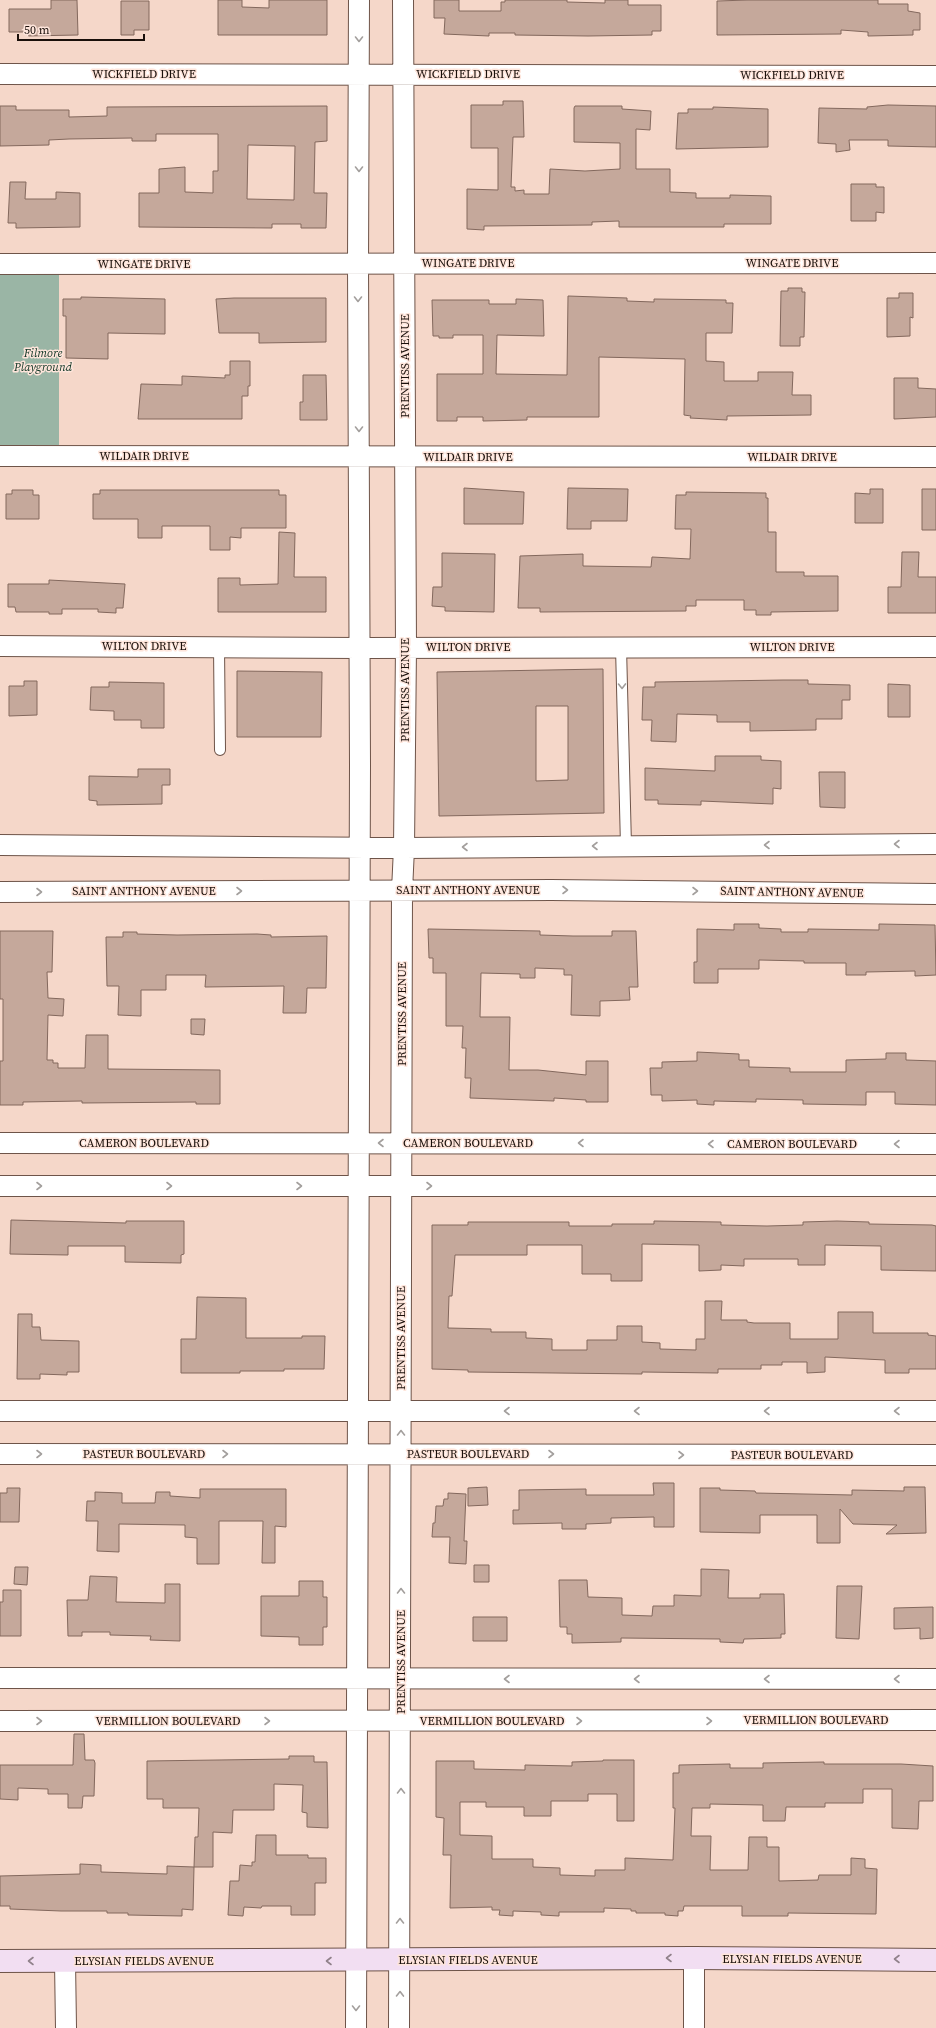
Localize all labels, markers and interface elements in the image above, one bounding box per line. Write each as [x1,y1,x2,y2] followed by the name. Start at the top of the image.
[18,16,144,42] scale bar
[24,22,50,38] text: 50 m
[355,36,363,42] one-way arrow
[92,66,196,82] street label: WICKFIELD DRIVE
[416,66,520,82] street label: WICKFIELD DRIVE
[740,67,844,83] street label: WICKFIELD DRIVE
[355,166,363,172] one-way arrow
[422,255,514,271] street label: WINGATE DRIVE
[746,255,838,271] street label: WINGATE DRIVE
[98,256,190,272] street label: WINGATE DRIVE
[354,296,362,302] one-way arrow
[397,314,413,418] street label: PRENTISS AVENUE
[13,345,73,375] park label: Filmore Playground
[355,426,363,432] one-way arrow
[99,448,189,464] street label: WILDAIR DRIVE
[423,449,513,465] street label: WILDAIR DRIVE
[747,449,837,465] street label: WILDAIR DRIVE
[102,638,186,654] street label: WILTON DRIVE
[397,638,413,742] street label: PRENTISS AVENUE
[426,639,510,655] street label: WILTON DRIVE
[750,639,834,655] street label: WILTON DRIVE
[618,683,626,689] one-way arrow
[894,840,900,848] one-way arrow
[764,841,770,849] one-way arrow
[592,842,598,850] one-way arrow
[462,843,468,851] one-way arrow
[396,882,540,898] street label: SAINT ANTHONY AVENUE
[72,883,216,899] street label: SAINT ANTHONY AVENUE
[720,883,864,901] street label: SAINT ANTHONY AVENUE
[562,886,568,894] one-way arrow
[236,887,242,895] one-way arrow
[692,887,698,895] one-way arrow
[36,888,42,896] one-way arrow
[394,962,410,1066] street label: PRENTISS AVENUE
[79,1135,209,1151] street label: CAMERON BOULEVARD
[403,1135,533,1151] street label: CAMERON BOULEVARD
[727,1136,857,1152] street label: CAMERON BOULEVARD
[378,1139,384,1147] one-way arrow
[578,1139,584,1147] one-way arrow
[708,1140,714,1148] one-way arrow
[894,1140,900,1148] one-way arrow
[36,1182,42,1190] one-way arrow
[166,1182,172,1190] one-way arrow
[296,1182,302,1190] one-way arrow
[426,1182,432,1190] one-way arrow
[393,1286,409,1390] street label: PRENTISS AVENUE
[504,1407,510,1415] one-way arrow
[634,1407,640,1415] one-way arrow
[764,1407,770,1415] one-way arrow
[894,1407,900,1415] one-way arrow
[397,1430,405,1436] one-way arrow
[83,1446,205,1462] street label: PASTEUR BOULEVARD
[407,1446,529,1462] street label: PASTEUR BOULEVARD
[731,1447,853,1463] street label: PASTEUR BOULEVARD
[36,1450,42,1458] one-way arrow
[222,1450,228,1458] one-way arrow
[548,1450,554,1458] one-way arrow
[678,1451,684,1459] one-way arrow
[397,1588,405,1594] one-way arrow
[393,1610,409,1714] street label: PRENTISS AVENUE
[504,1675,510,1683] one-way arrow
[634,1675,640,1683] one-way arrow
[764,1675,770,1683] one-way arrow
[894,1675,900,1683] one-way arrow
[743,1712,889,1728] street label: VERMILLION BOULEVARD
[95,1713,241,1729] street label: VERMILLION BOULEVARD
[419,1713,565,1729] street label: VERMILLION BOULEVARD
[36,1717,42,1725] one-way arrow
[264,1717,270,1725] one-way arrow
[576,1717,582,1725] one-way arrow
[706,1717,712,1725] one-way arrow
[397,1788,405,1794] one-way arrow
[396,1918,404,1924] one-way arrow
[722,1951,862,1967] street label: ELYSIAN FIELDS AVENUE
[398,1952,538,1968] street label: ELYSIAN FIELDS AVENUE
[74,1953,214,1969] street label: ELYSIAN FIELDS AVENUE
[666,1954,672,1962] one-way arrow
[894,1955,900,1963] one-way arrow
[28,1957,34,1965] one-way arrow
[326,1957,332,1965] one-way arrow
[396,1991,404,1997] one-way arrow
[352,2005,360,2011] one-way arrow

